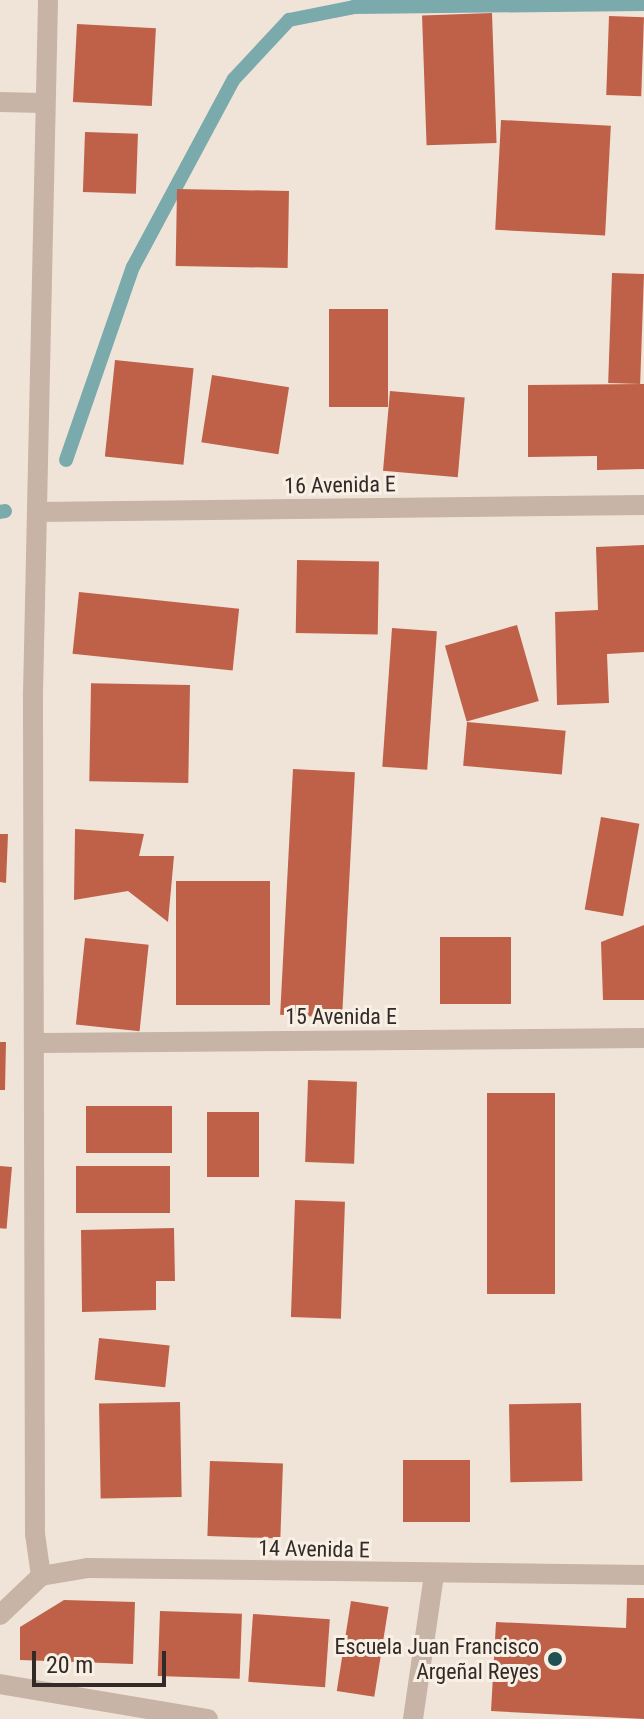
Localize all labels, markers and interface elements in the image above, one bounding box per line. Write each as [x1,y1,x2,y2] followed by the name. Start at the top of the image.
[284,471,396,499] street label: 16 Avenida E
[285,1004,397,1030] street label: 15 Avenida E
[258,1535,370,1563] street label: 14 Avenida E
[335,1633,539,1684] place label: Escuela Juan Francisco Argeñal Reyes
[36,1635,170,1685] scale bar
[546,1650,564,1668] marker: Escuela Juan Francisco Argeñal Reyes
[46,1651,93,1679] text: 20 m

